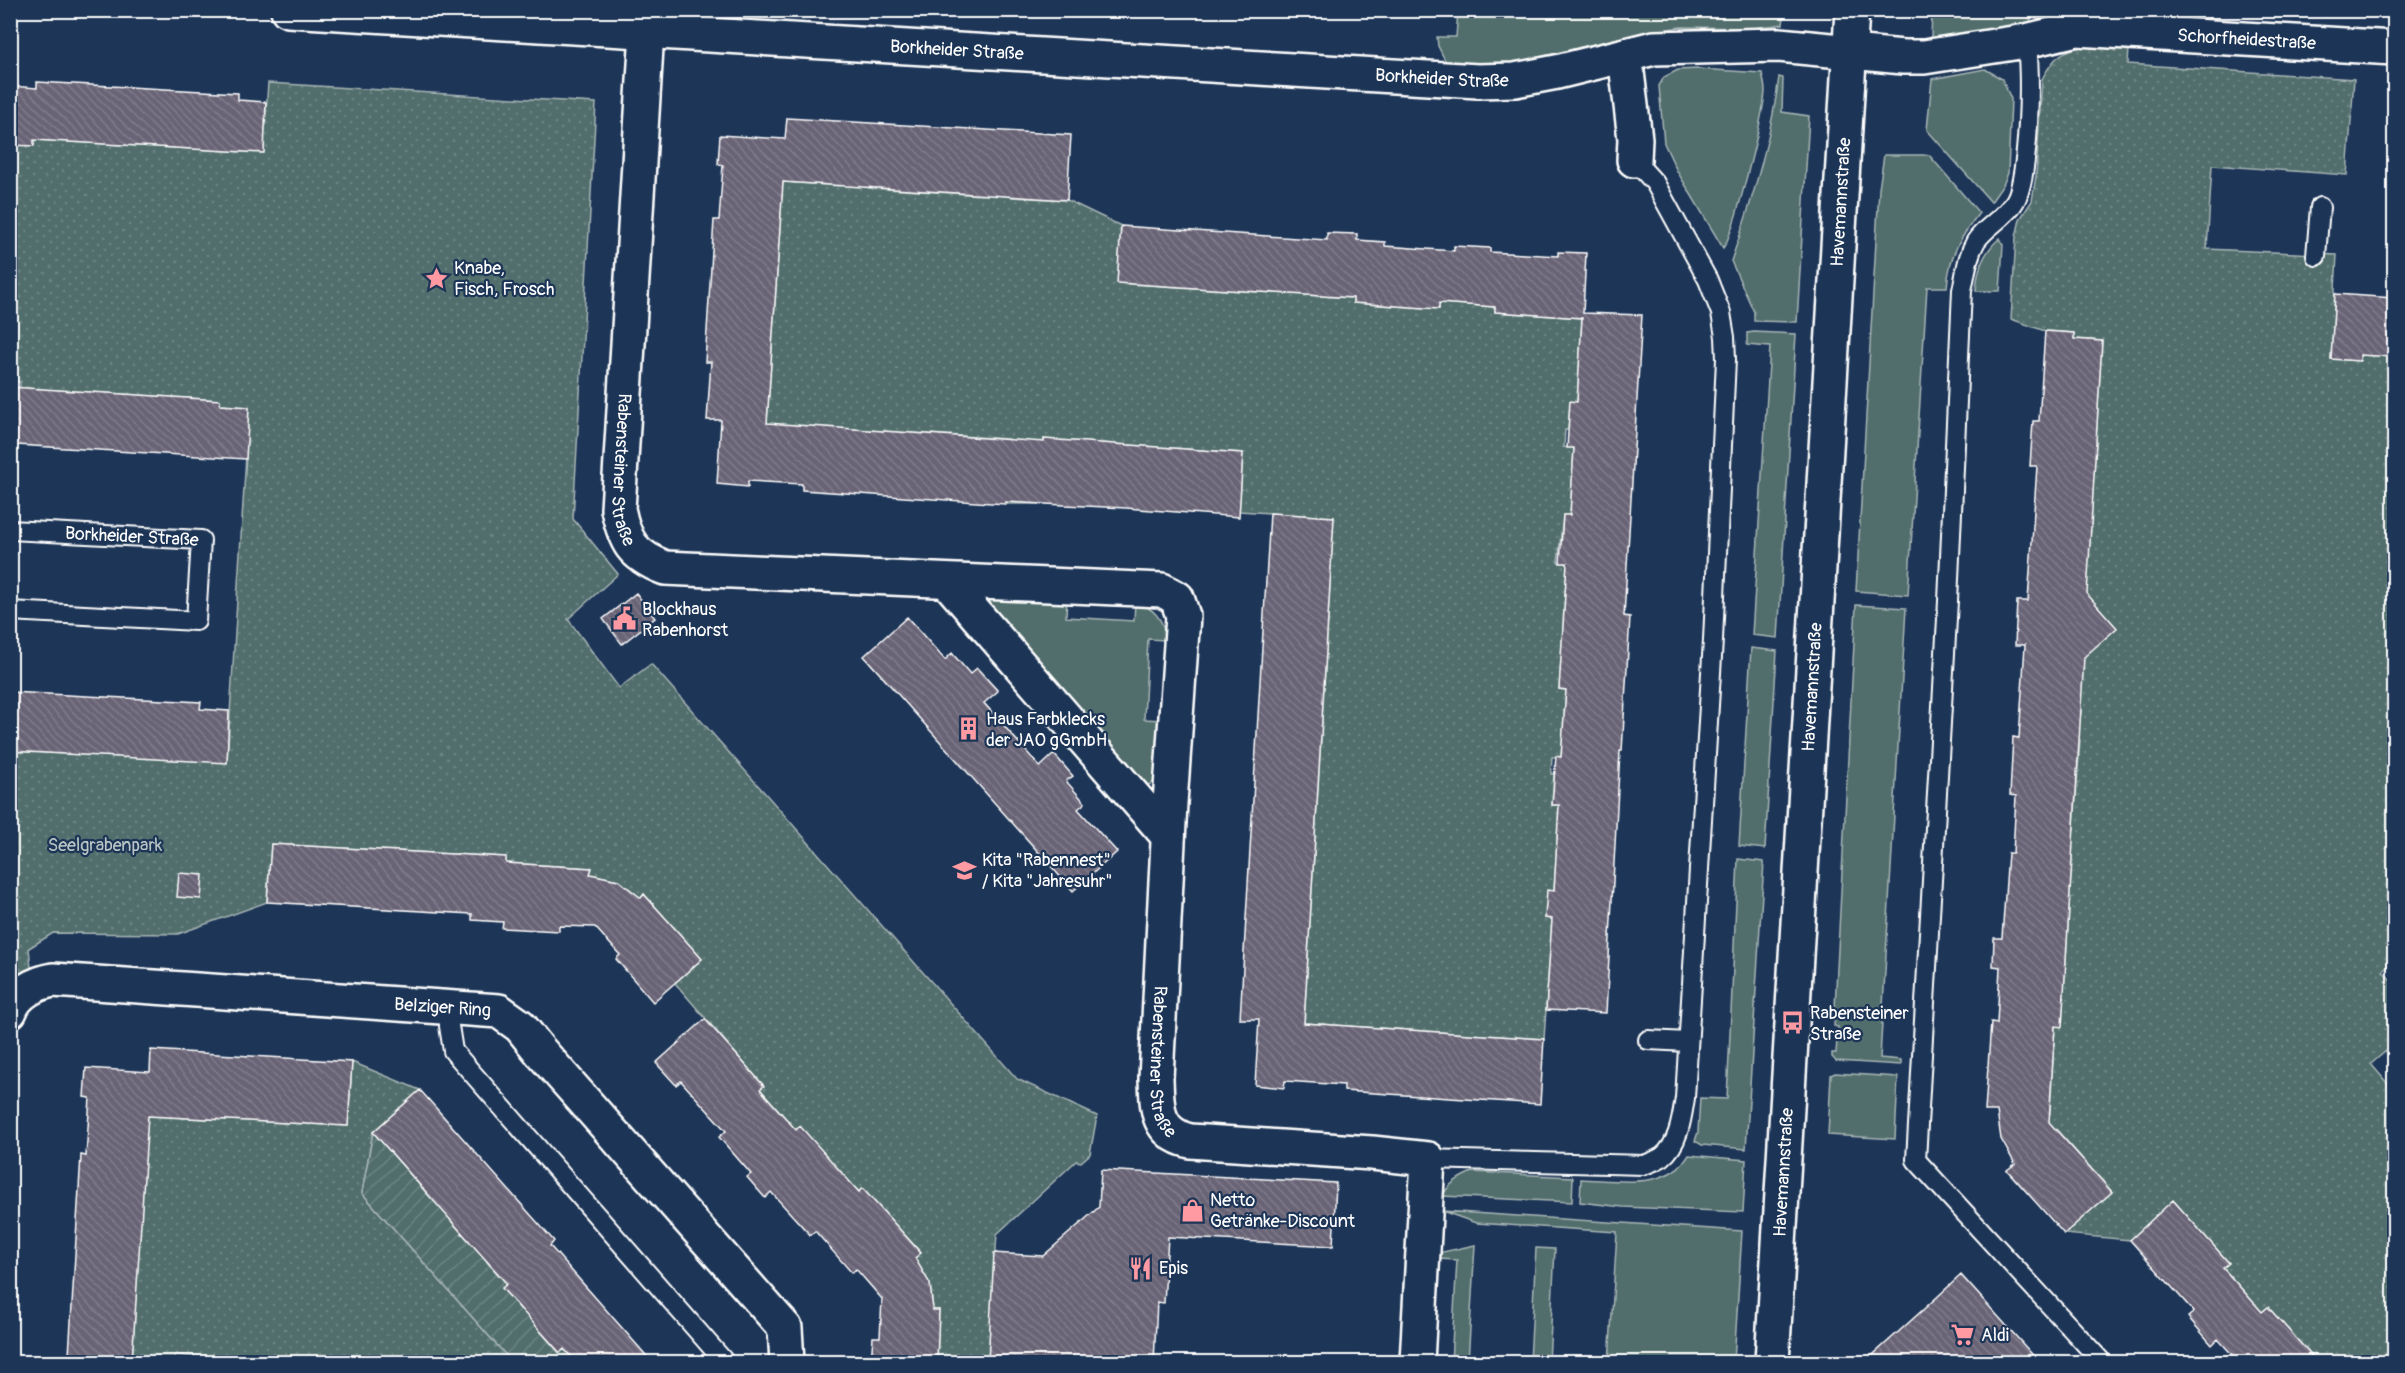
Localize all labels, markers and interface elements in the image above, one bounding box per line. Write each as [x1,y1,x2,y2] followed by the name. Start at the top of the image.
[2177,24,2317,55] street label: Schorfheidestraße
[889,34,1024,65] street label: Borkheider Straße
[1374,63,1509,93] street label: Borkheider Straße
[1825,137,1856,267] street label: Havemannstraße
[454,257,554,301] place label: Knabe, Fisch, Frosch
[423,265,449,291] place icon: Knabe, Fisch, Frosch
[606,393,641,551] street label: Rabensteiner Straße
[64,521,199,551] street label: Borkheider Straße
[642,598,729,642] place label: Blockhaus Rabenhorst
[611,606,637,632] public building icon: Blockhaus Rabenhorst
[1797,622,1827,752] street label: Havemannstraße
[986,708,1107,752] place label: Haus Farbklecks der JAO gGmbH
[955,716,981,742] building icon: Haus Farbklecks der JAO gGmbH
[48,834,163,857] park label: Seelgrabenpark
[982,849,1113,893] place label: Kita "Rabennest" / Kita "Jahresuhr"
[951,857,977,883] school or university icon: Kita "Rabennest" / Kita "Jahresuhr"
[1145,985,1181,1143] street label: Rabensteiner Straße
[393,992,492,1022] street label: Belziger Ring
[1810,1002,1909,1046] place label: Rabensteiner Straße
[1779,1010,1805,1036] bus stop icon: Rabensteiner Straße
[1768,1107,1799,1238] street label: Havemannstraße
[1210,1189,1356,1233] place label: Netto Getränke-Discount
[1179,1197,1205,1223] shop icon: Netto Getränke-Discount
[1128,1255,1154,1281] restaurant icon: Epis
[1159,1257,1188,1280] place label: Epis
[1950,1322,1976,1348] supermarket icon: Aldi
[1981,1324,2009,1347] place label: Aldi

